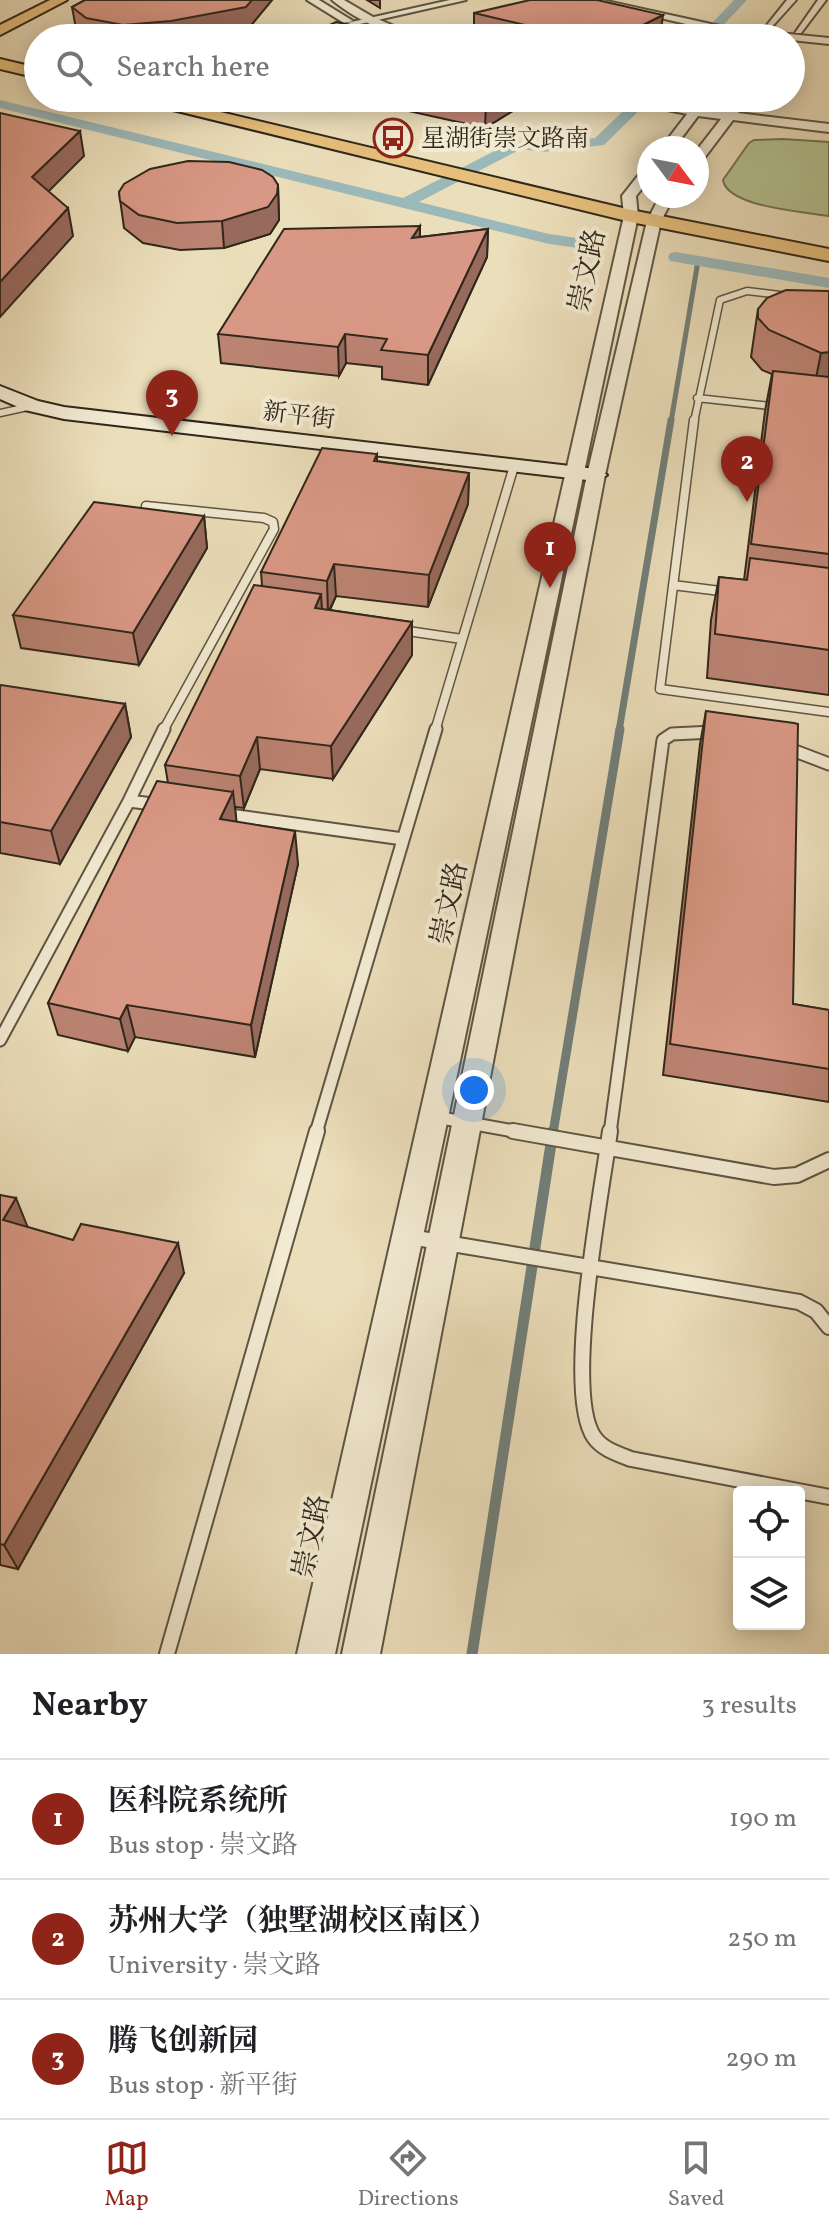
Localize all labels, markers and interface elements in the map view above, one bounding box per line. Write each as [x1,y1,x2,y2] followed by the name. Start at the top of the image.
[24,24,805,112] search box
[52,46,96,90] icon: search
[116,47,270,89] text: Search here
[372,117,414,159] bus stop icon: 星湖街崇文路南
[421,123,589,157] place label: 星湖街崇文路南
[637,136,709,208] north arrow
[561,225,616,316] street label: 崇文路
[146,370,198,436] pin: 3
[261,396,337,438] street label: 新平街
[721,436,773,502] pin: 2
[524,522,576,588] pin: 1
[423,858,478,949] street label: 崇文路
[454,1070,494,1110] your location
[733,1486,805,1630] map controls
[733,1486,805,1558] button: locate
[285,1491,340,1582] street label: 崇文路
[733,1558,805,1630] button: layers
[32,1683,148,1730] text: Nearby
[701,1688,797,1724] text: 3 results
[108,1781,288,1823] text: 医科院系统所
[53,1801,63,1837] text: 1
[729,1801,797,1837] text: 190 m
[108,1828,297,1864] text: Bus stop · 崇文路
[108,1901,498,1943] text: 苏州大学（独墅湖校区南区）
[51,1921,65,1957] text: 2
[727,1921,797,1957] text: 250 m
[108,1948,320,1984] text: University · 崇文路
[108,2021,258,2063] text: 腾飞创新园
[51,2041,65,2077] text: 3
[725,2041,797,2077] text: 290 m
[108,2068,297,2104] text: Bus stop · 新平街
[105,2136,149,2215] tab: Map
[358,2136,459,2215] tab: Directions
[668,2136,724,2215] tab: Saved

